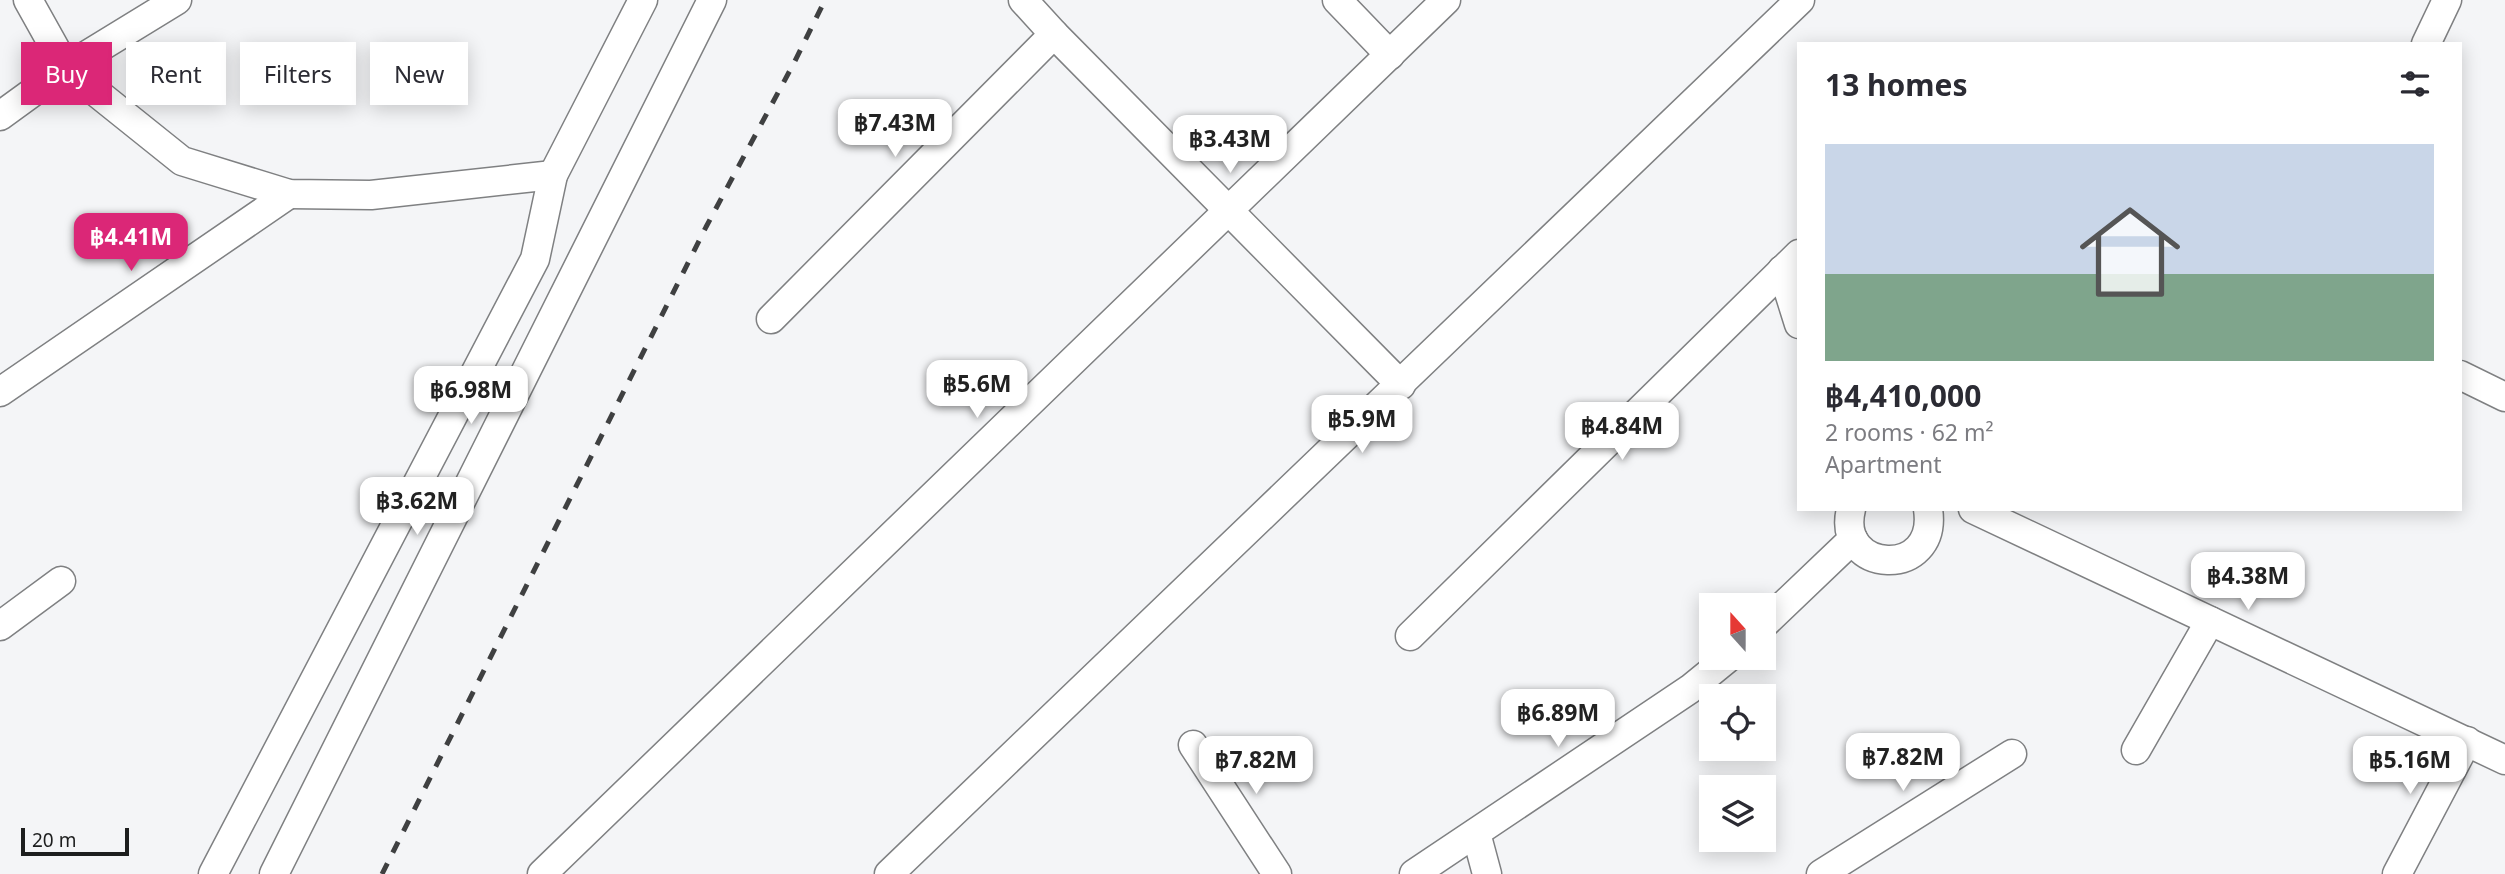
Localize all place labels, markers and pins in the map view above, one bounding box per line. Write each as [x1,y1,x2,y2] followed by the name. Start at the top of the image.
[838,100,952,159] pin: ฿7.43M
[1173,116,1287,175] pin: ฿3.43M
[74,214,188,273] pin: ฿4.41M
[928,360,1026,420] pin: ฿5.6M
[414,366,528,426] pin: ฿6.98M
[1313,396,1411,455] pin: ฿5.9M
[1565,402,1679,462] pin: ฿4.84M
[360,477,474,537] pin: ฿3.62M
[2191,552,2305,612] pin: ฿4.38M
[1501,690,1615,749] pin: ฿6.89M
[1846,734,1960,793] pin: ฿7.82M
[1199,736,1313,796] pin: ฿7.82M
[2353,736,2467,796] pin: ฿5.16M

